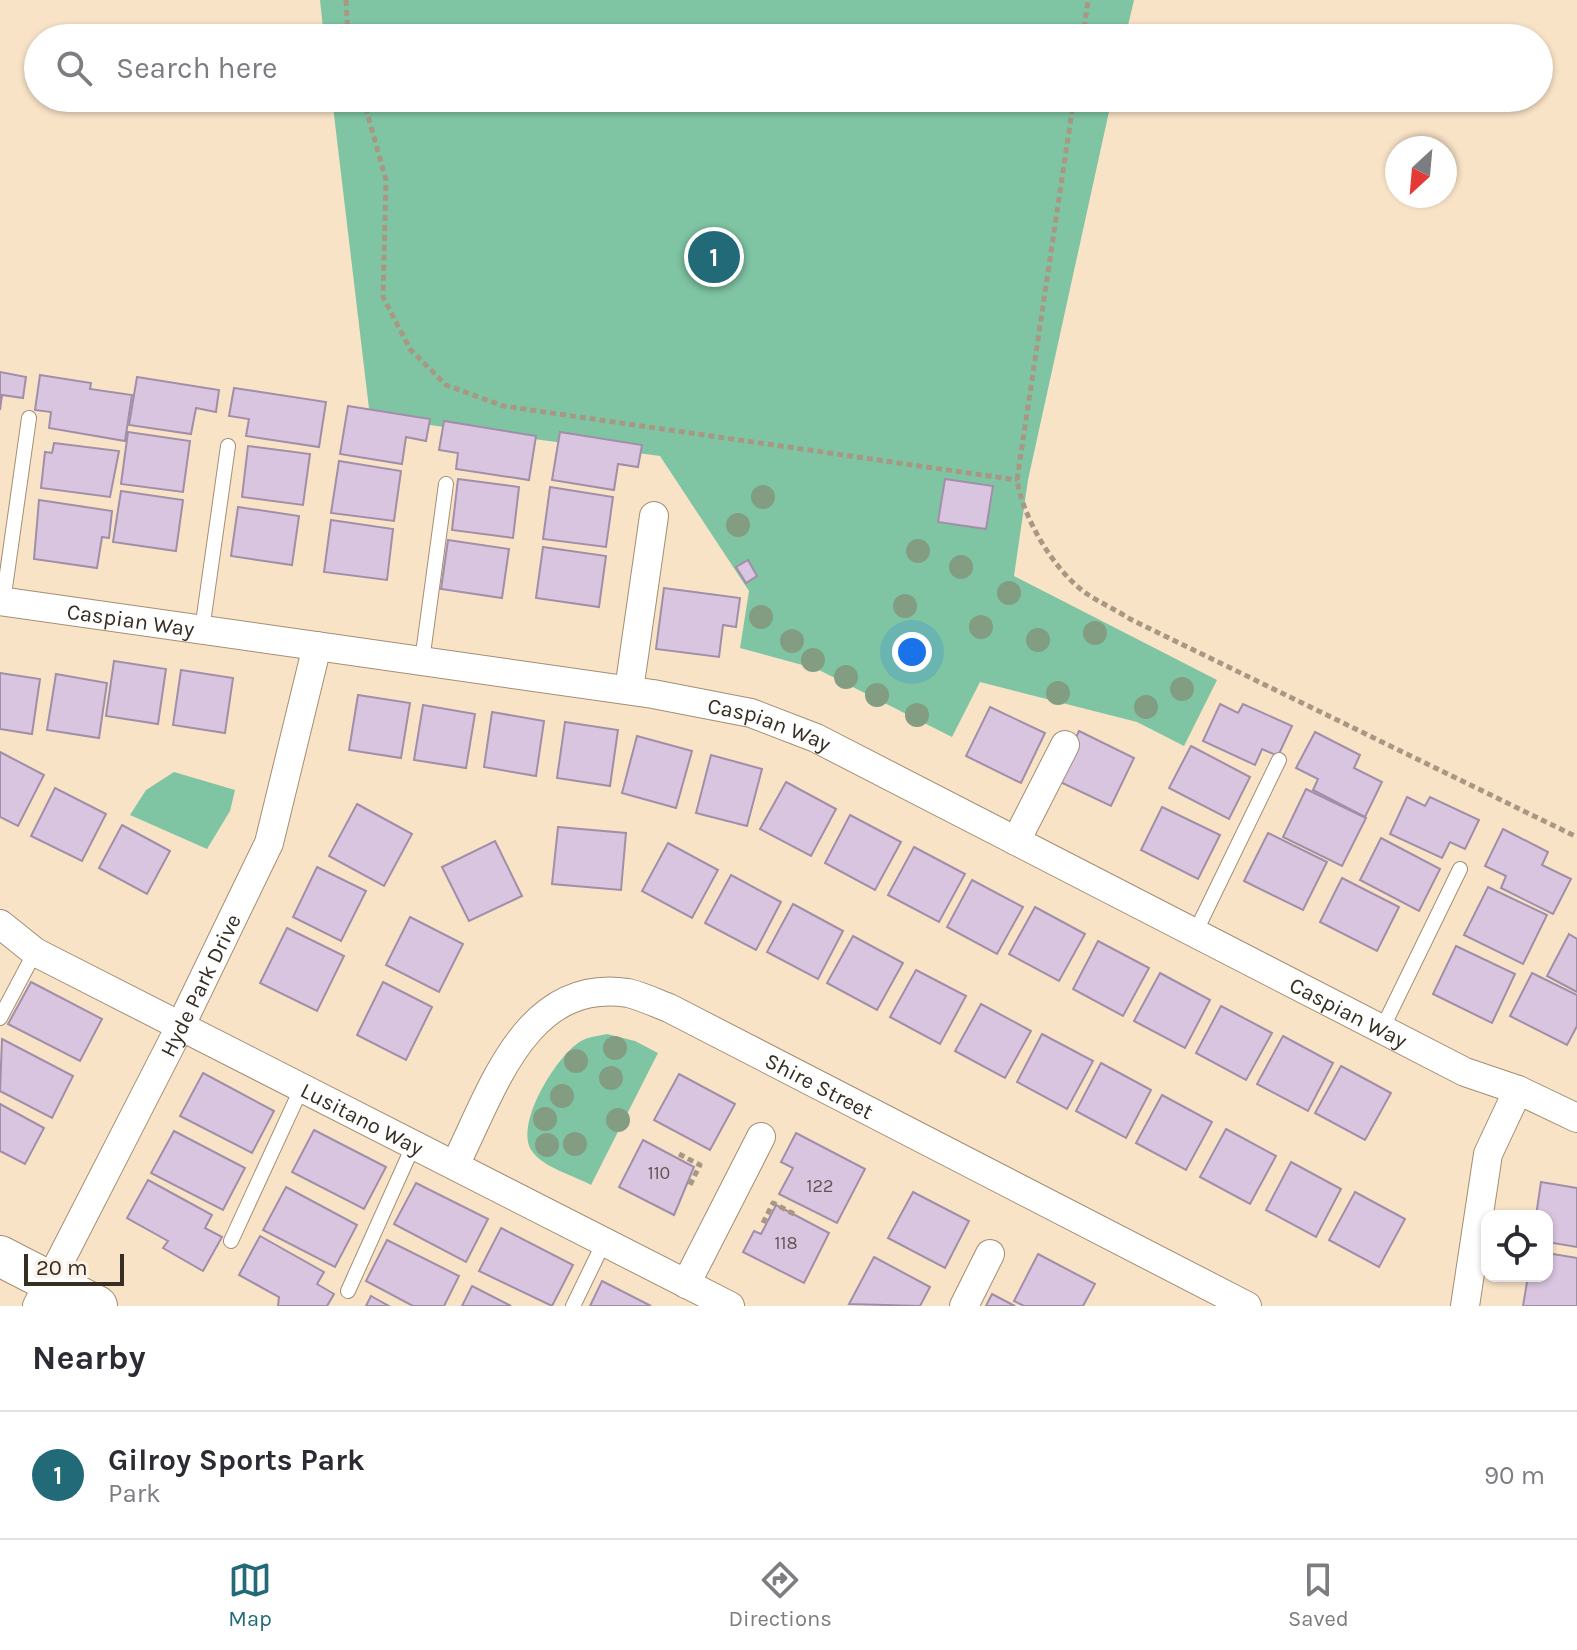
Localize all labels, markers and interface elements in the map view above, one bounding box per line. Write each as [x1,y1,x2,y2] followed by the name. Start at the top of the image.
[24,24,1553,112] search box
[52,46,96,90] icon: search
[116,50,277,86] text: Search here
[1385,136,1457,208] north arrow
[688,227,740,287] pin: 1
[65,599,196,643] street label: Caspian Way
[892,632,932,672] your location
[705,693,835,757] street label: Caspian Way
[155,910,247,1061] street label: Hyde Park Drive
[1285,972,1411,1054] street label: Caspian Way
[761,1048,877,1125] street label: Shire Street
[296,1078,427,1162] street label: Lusitano Way
[648,1162,670,1184] house number: 110
[807,1175,833,1197] house number: 122
[1481,1210,1553,1282] map controls
[1481,1210,1553,1282] button: locate
[775,1232,797,1254] house number: 118
[24,1250,124,1286] scale bar
[36,1255,88,1281] text: 20 m
[32,1338,146,1378] text: Nearby
[108,1442,365,1478] text: Gilroy Sports Park
[53,1460,63,1491] text: 1
[1484,1460,1545,1491] text: 90 m
[108,1478,161,1509] text: Park
[228,1558,272,1632] tab: Map
[728,1558,832,1632] tab: Directions
[1288,1558,1349,1632] tab: Saved

